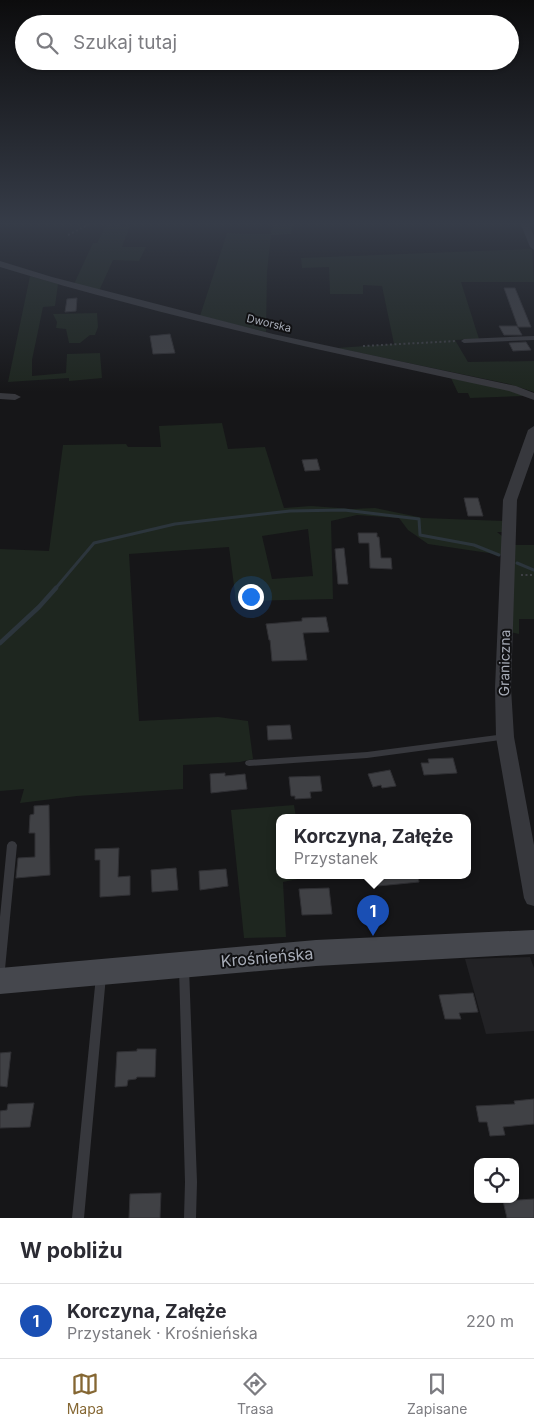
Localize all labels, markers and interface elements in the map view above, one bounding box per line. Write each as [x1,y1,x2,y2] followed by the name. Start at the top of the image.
[15,15,519,70] search box
[33,29,61,57] icon: search
[73,31,177,54] text: Szukaj tutaj
[245,311,293,335] street label: Dworska
[238,584,264,610] your location
[495,629,513,697] street label: Graniczna
[276,814,471,879] popup
[294,825,453,848] text: Korczyna, Załęże
[294,848,378,868] text: Przystanek
[357,895,389,936] pin: 1
[220,943,314,971] street label: Krośnieńska
[474,1158,519,1203] map controls
[474,1158,519,1203] button: locate
[20,1238,123,1263] text: W pobliżu
[67,1300,227,1323] text: Korczyna, Załęże
[33,1311,39,1331] text: 1
[466,1311,514,1331] text: 220 m
[67,1323,258,1343] text: Przystanek · Krośnieńska
[67,1370,104,1417] tab: Mapa
[237,1370,274,1417] tab: Trasa
[407,1370,467,1417] tab: Zapisane

